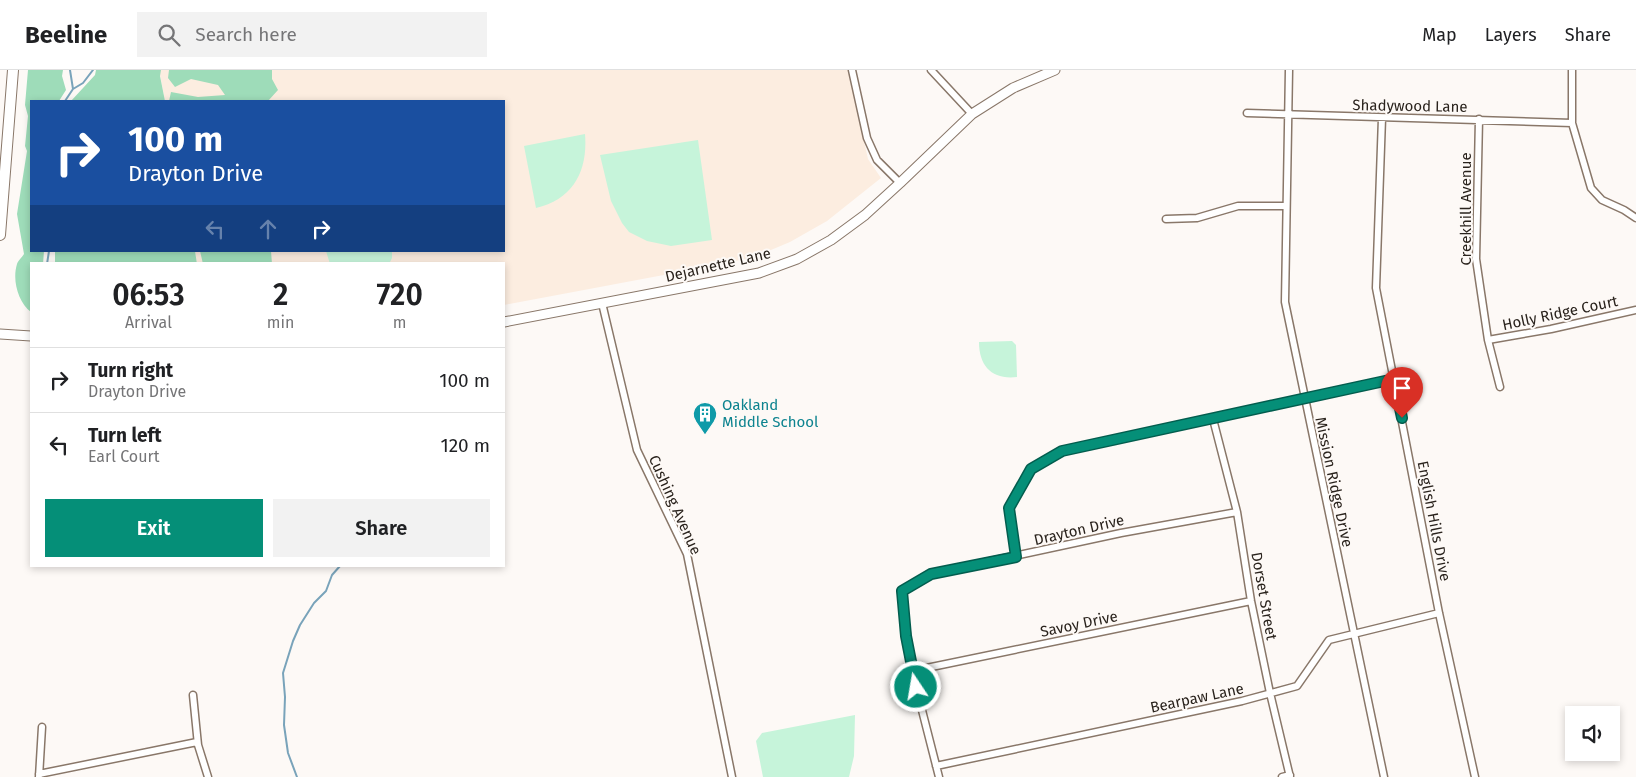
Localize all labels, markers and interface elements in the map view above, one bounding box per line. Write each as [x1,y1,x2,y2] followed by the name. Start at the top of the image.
[137,12,487,57] search box
[25,21,107,49] text: Beeline
[155,21,183,49] icon: search
[195,23,297,46] text: Search here
[1422,24,1457,46] text: Map
[1485,24,1537,46] text: Layers
[1565,24,1611,46] text: Share
[1352,96,1468,116] street label: Shadywood Lane
[128,118,223,160] text: 100 m
[45,120,110,185] icon: right
[1457,152,1475,266] street label: Creekhill Avenue
[128,160,263,187] text: Drayton Drive
[201,215,229,243] icon: left
[254,215,282,243] icon: ahead
[307,215,335,243] icon: right
[663,244,773,286] street label: Dejarnette Lane
[112,277,185,313] text: 06:53
[273,277,288,313] text: 2
[377,277,423,313] text: 720
[1501,292,1620,334] street label: Holly Ridge Court
[125,313,172,332] text: Arrival
[267,313,294,332] text: min
[393,313,407,332] text: m
[88,359,173,382] text: Turn right
[45,366,73,394] icon: right
[1381,367,1423,418] pin
[439,369,490,392] text: 100 m
[1388,374,1416,402] icon: arrive
[88,382,186,401] text: Drayton Drive
[722,396,819,431] place label: Oakland Middle School
[692,401,718,435] building icon: Oakland Middle School
[1311,415,1357,549] street label: Mission Ridge Drive
[88,424,162,447] text: Turn left
[45,431,73,459] icon: left
[440,434,490,457] text: 120 m
[88,447,159,466] text: Earl Court
[645,452,705,558] street label: Cushing Avenue
[1414,459,1454,583] street label: English Hills Drive
[45,499,263,557] button: Exit
[273,499,490,557] button: Share
[1032,511,1126,549] street label: Drayton Drive
[1247,550,1281,642] street label: Dorset Street
[1039,607,1119,641] street label: Savoy Drive
[889,660,941,712] position arrow
[1149,679,1245,717] street label: Bearpaw Lane
[1565,706,1620,761] map controls
[1565,706,1620,761] button: sound

